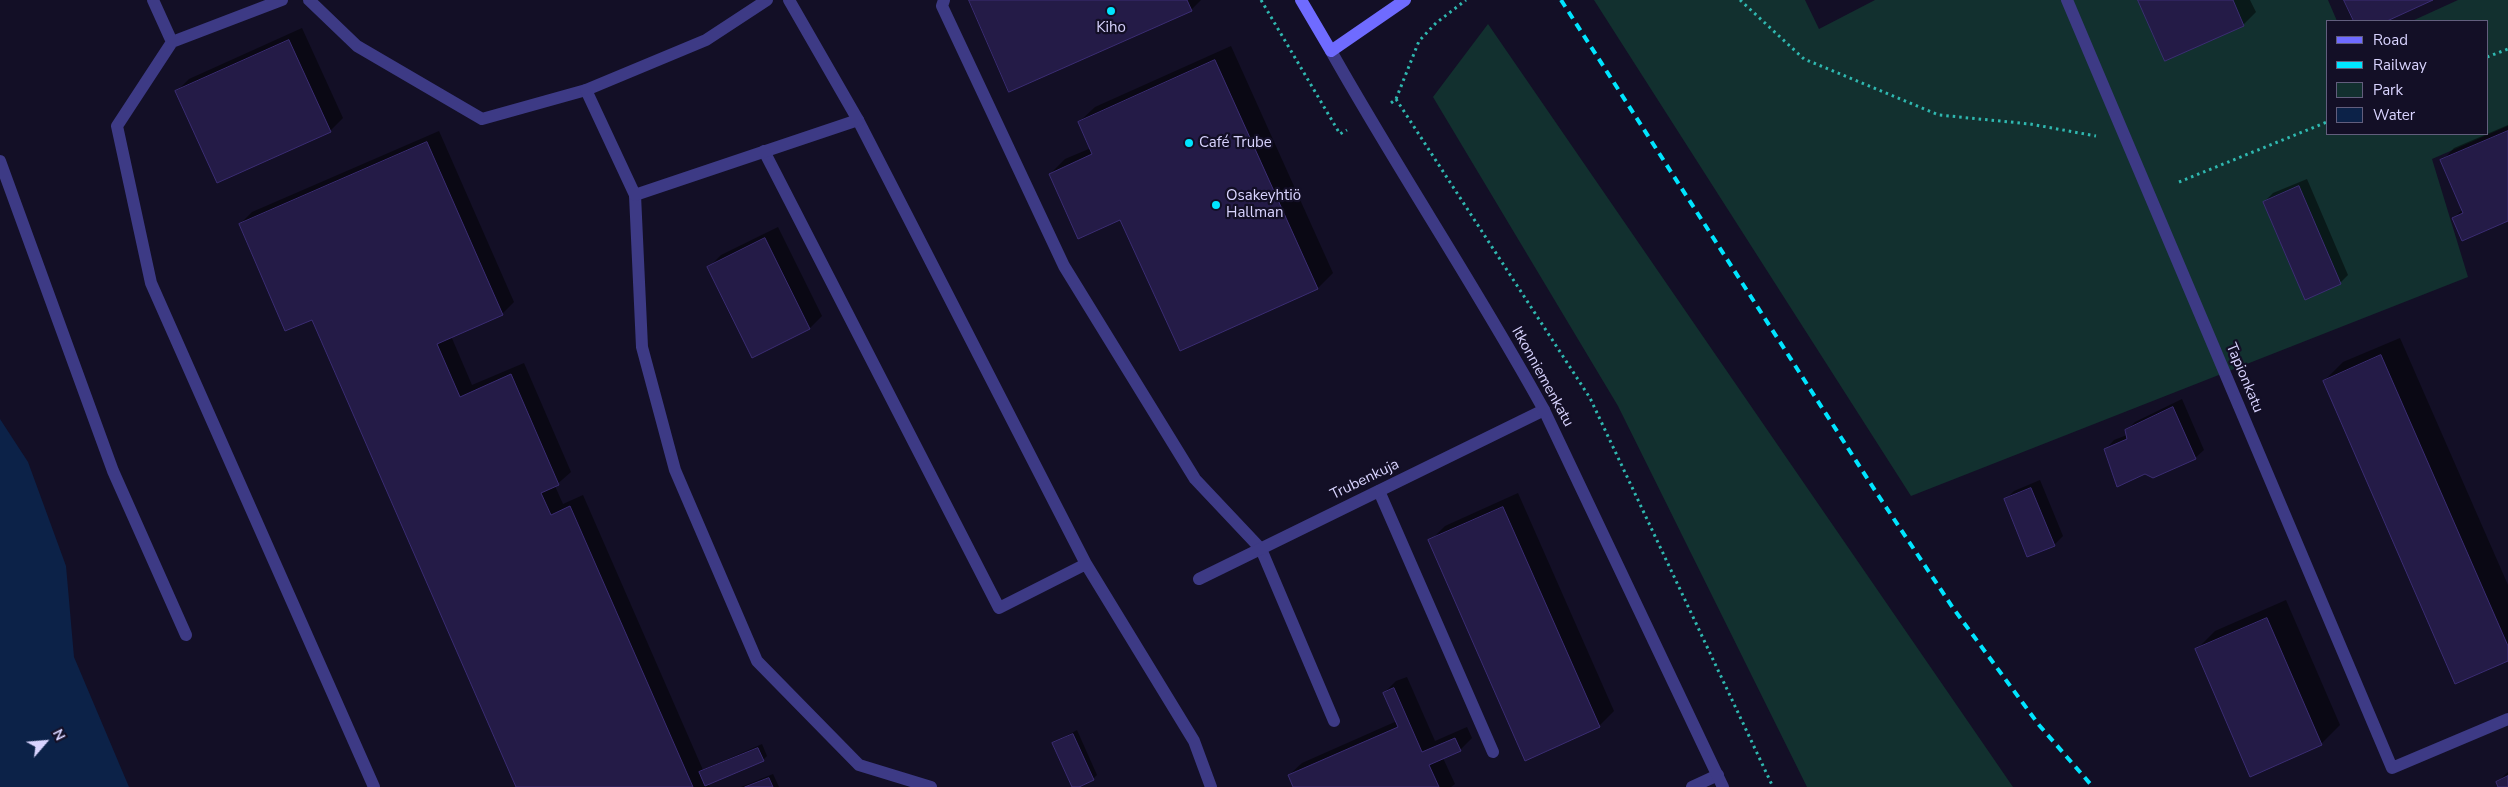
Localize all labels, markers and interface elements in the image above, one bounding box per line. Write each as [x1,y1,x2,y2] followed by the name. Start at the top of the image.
[1105,5,1117,17] marker: Kiho
[1096,19,1126,37] place label: Kiho
[2326,20,2488,135] legend
[2373,30,2408,50] text: Road
[2373,55,2427,75] text: Railway
[2373,80,2403,100] text: Park
[2373,105,2415,125] text: Water
[1199,134,1272,152] place label: Café Trube
[1183,137,1195,149] marker: Café Trube
[1226,187,1301,222] place label: Osakeyhtiö Hallman
[1210,199,1222,211] marker: Osakeyhtiö Hallman
[1507,324,1577,430] street label: Itkonniemenkatu
[2221,340,2267,416] street label: Tapionkatu
[1328,456,1402,504] street label: Trubenkuja
[20,717,70,767] north arrow
[48,726,70,744] text: N

